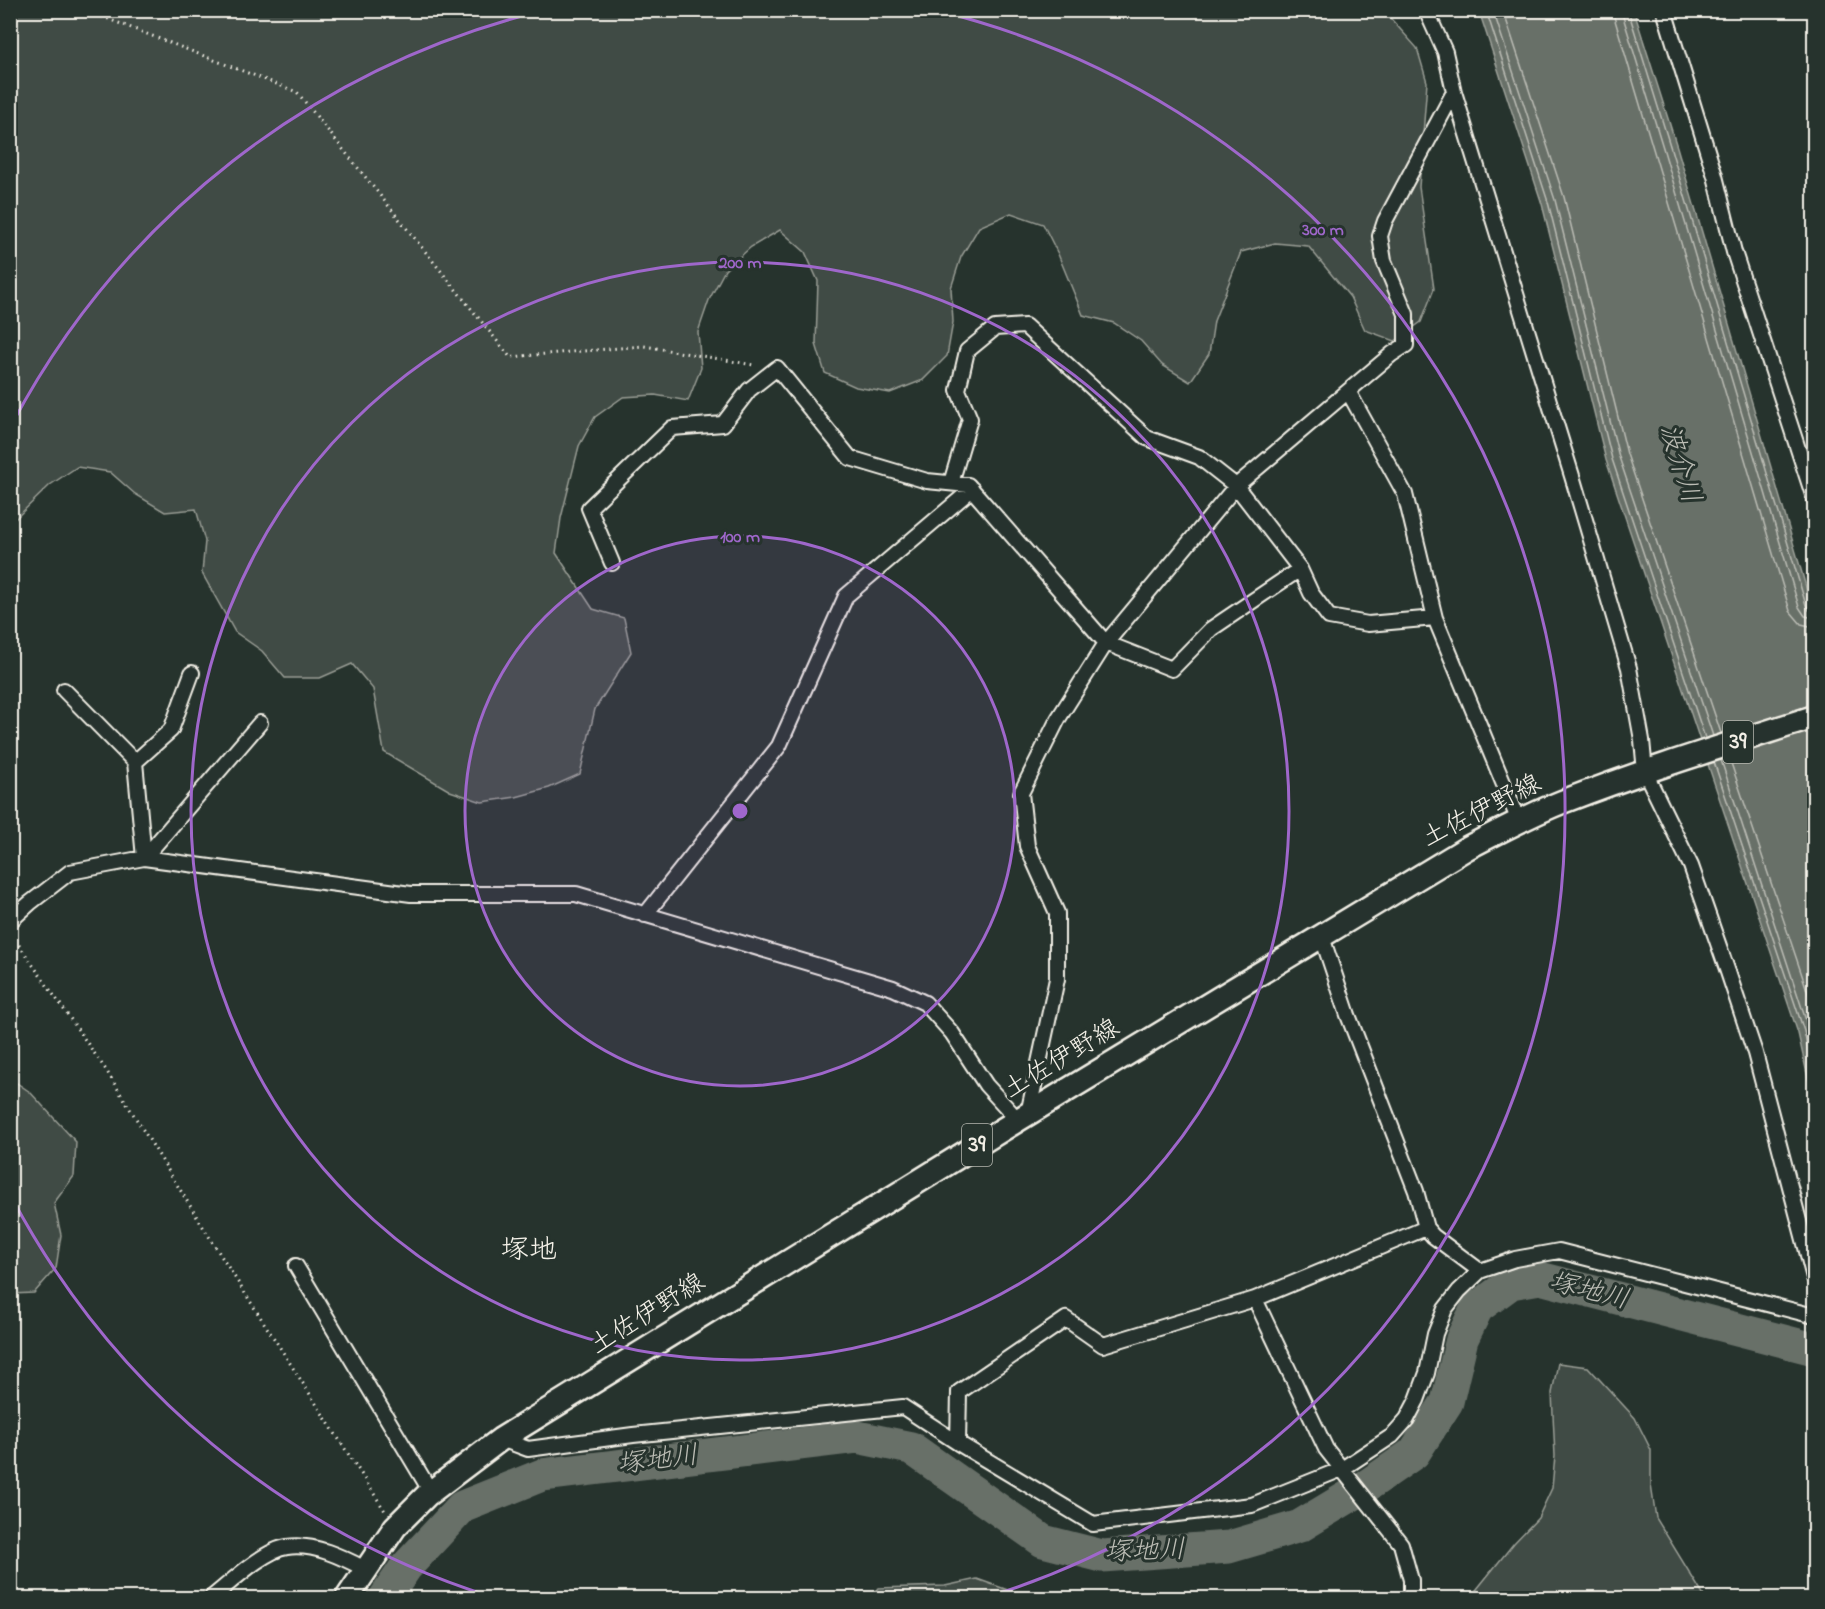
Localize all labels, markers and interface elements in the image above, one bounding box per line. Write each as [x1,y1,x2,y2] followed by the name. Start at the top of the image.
[1301,218,1344,244] text: 300 m
[718,251,762,277] text: 200 m
[1649,420,1709,508] water label: 波介川
[720,525,760,551] text: 100 m
[1723,721,1753,763] road number: 39
[1415,766,1549,858] street label: 土佐伊野線
[730,801,750,821] centre of rings
[996,1010,1128,1110] street label: 土佐伊野線
[962,1124,992,1166] road number: 39
[501,1231,557,1272] district label: 塚地
[1545,1263,1633,1321] water label: 塚地川
[583,1264,713,1366] street label: 土佐伊野線
[615,1437,701,1485] water label: 塚地川
[1104,1531,1186,1573] water label: 塚地川

